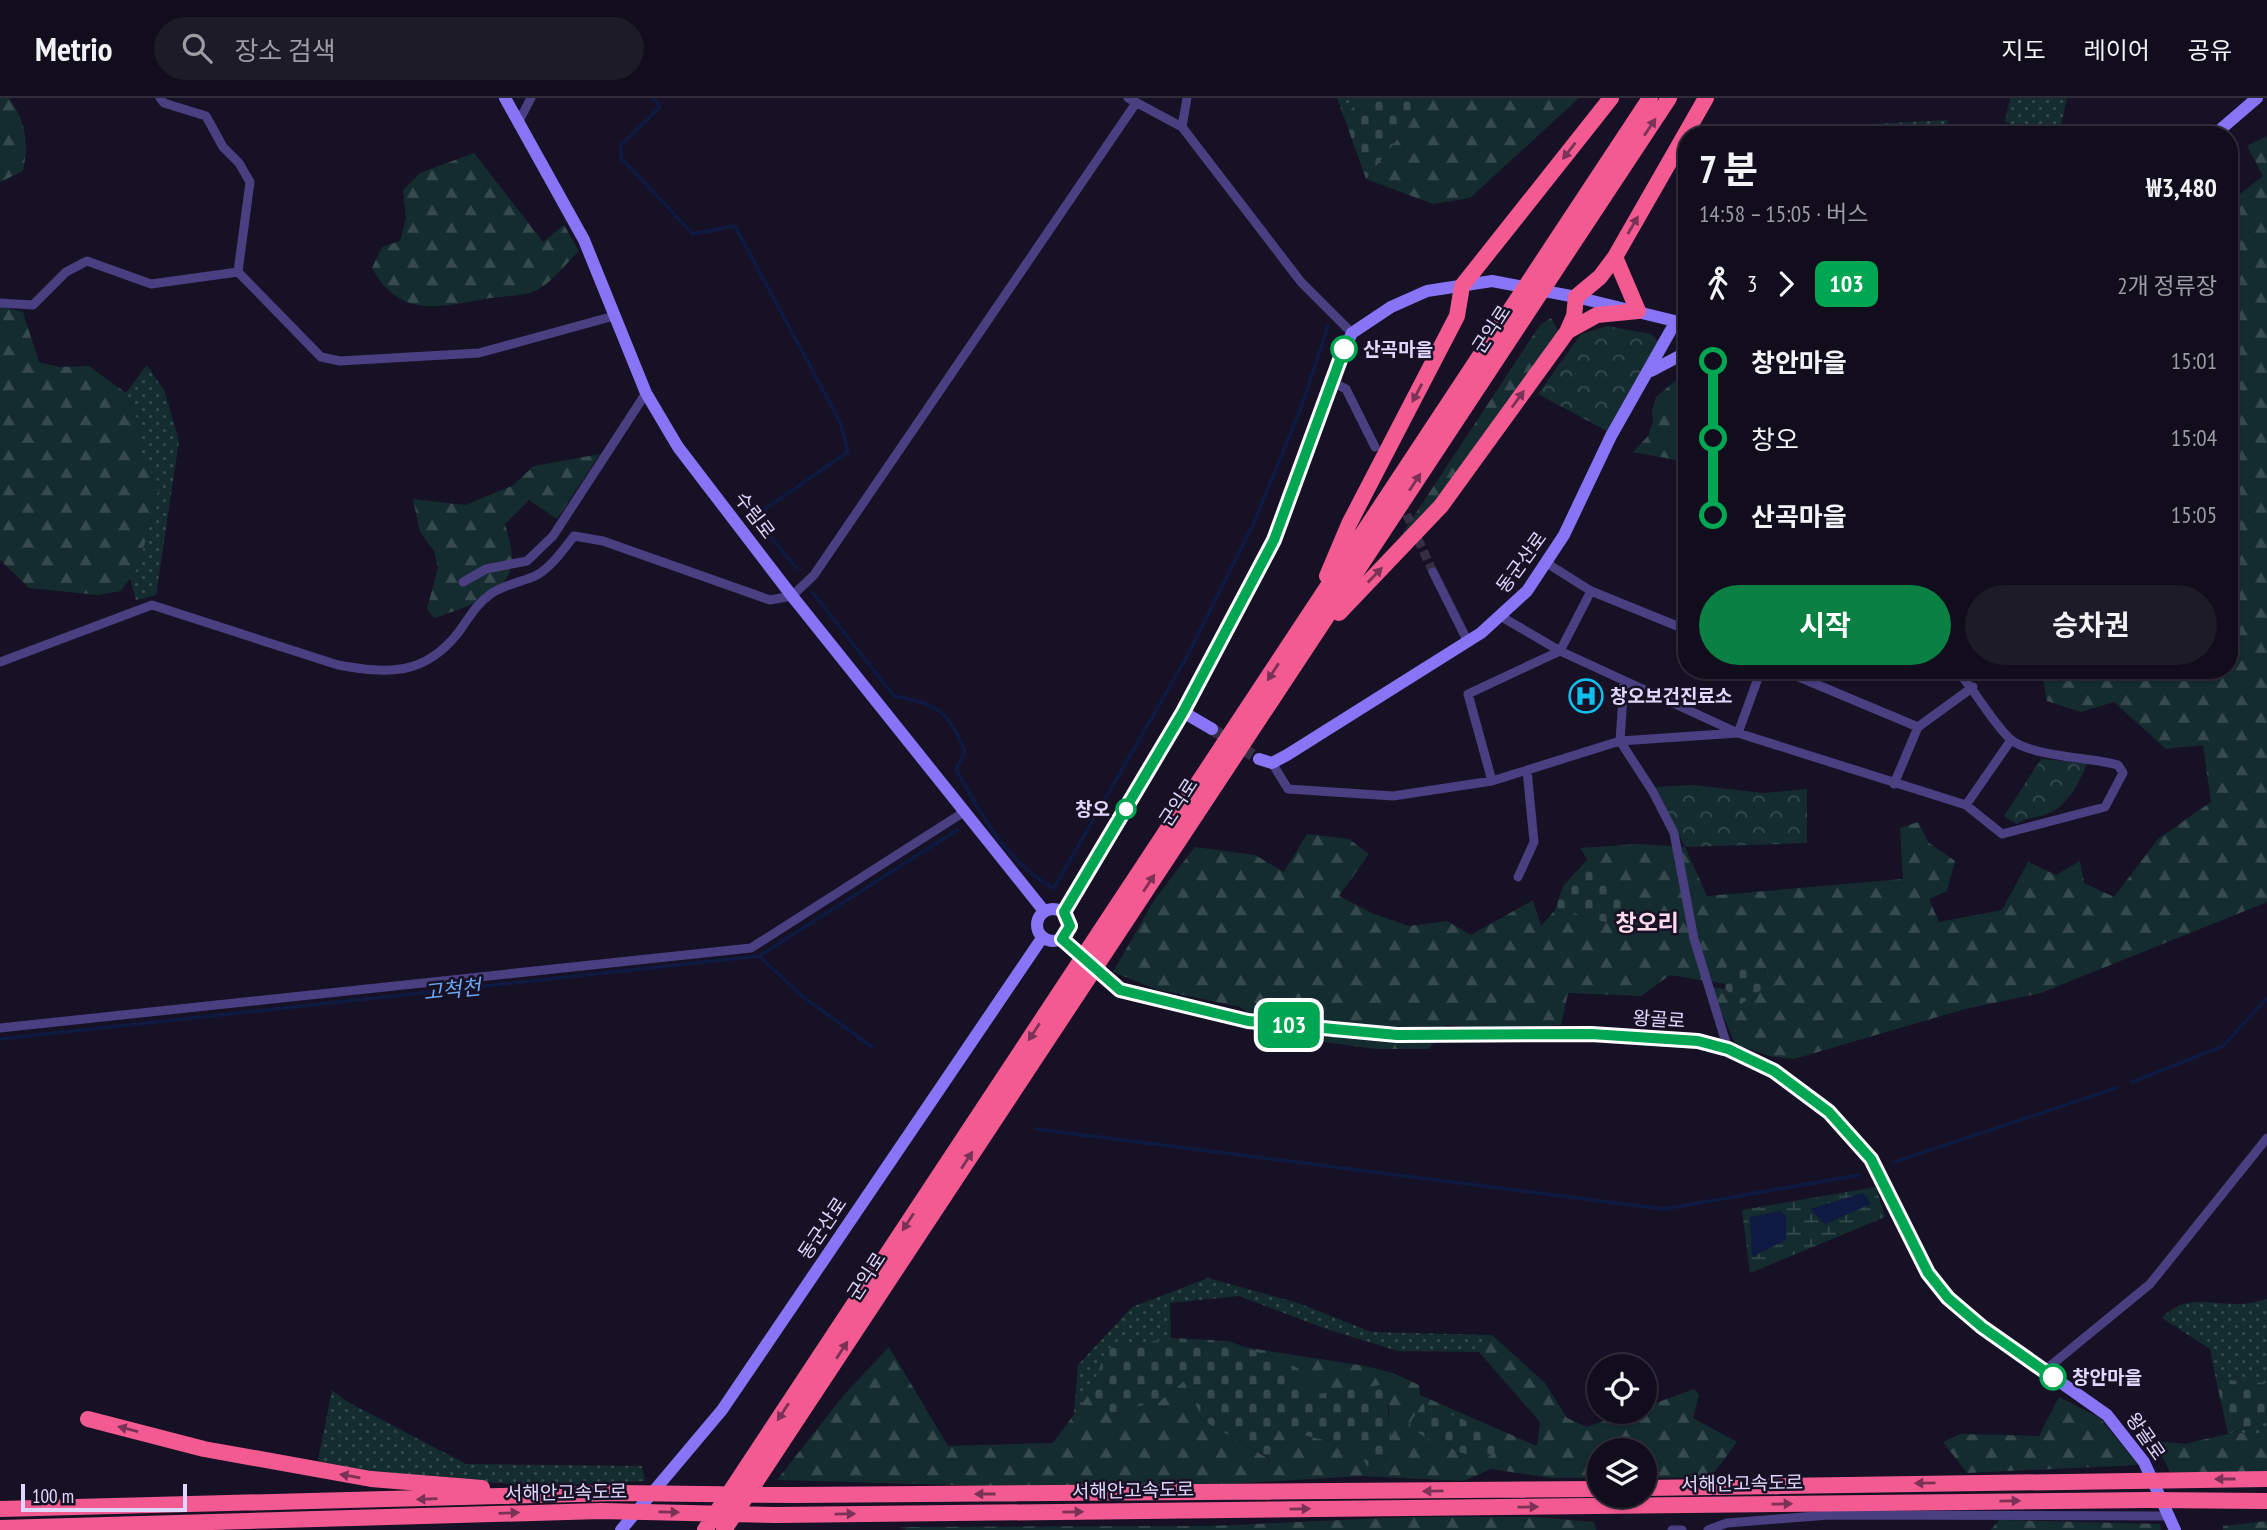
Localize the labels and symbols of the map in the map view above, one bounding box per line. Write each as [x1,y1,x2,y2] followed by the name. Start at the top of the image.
[1643,117,1656,136] one-way arrow
[1562,143,1577,160] one-way arrow
[1627,215,1639,235] one-way arrow
[1467,300,1515,358] street label: 군익로
[1331,336,1357,362] marker: 산곡마을
[1363,337,1433,361] place label: 산곡마을
[1411,384,1423,403] one-way arrow
[1511,390,1525,408] one-way arrow
[1409,472,1422,492] one-way arrow
[730,487,780,543] street label: 수림로
[1491,527,1551,597] street label: 동군산로
[1367,567,1383,584] one-way arrow
[1266,662,1279,681] one-way arrow
[1567,677,1605,715] hospital icon: 창오보건진료소
[1610,684,1732,708] place label: 창오보건진료소
[1154,773,1202,831] street label: 군익로
[1075,797,1110,821] place label: 창오
[1116,799,1136,819] marker: 창오
[1142,874,1156,892] one-way arrow
[1615,908,1679,937] district label: 창오리
[422,973,485,1006] water label: 고척천
[1249,1002,1329,1048] line badge: 103
[1632,1005,1686,1033] street label: 왕골로
[1027,1022,1040,1042] one-way arrow
[960,1151,974,1169] one-way arrow
[793,1192,851,1264] street label: 동군산로
[902,1212,915,1232] one-way arrow
[842,1247,890,1305] street label: 군익로
[836,1341,849,1360] one-way arrow
[2040,1364,2066,1390] marker: 창안마을
[2072,1365,2142,1389] place label: 창안마을
[777,1402,790,1421] one-way arrow
[2121,1408,2171,1464] street label: 왕골로
[117,1423,139,1434] one-way arrow
[339,1470,361,1481] one-way arrow
[1681,1470,1803,1496] street label: 서해안고속도로
[2214,1473,2236,1485] one-way arrow
[1072,1477,1194,1503] street label: 서해안고속도로
[1914,1478,1936,1489] one-way arrow
[505,1479,627,1505] street label: 서해안고속도로
[21,1481,187,1513] scale bar
[1422,1485,1444,1497] one-way arrow
[974,1488,996,1500] one-way arrow
[416,1493,438,1504] one-way arrow
[1999,1495,2021,1507] one-way arrow
[1771,1498,1793,1510] one-way arrow
[1517,1501,1539,1513] one-way arrow
[1290,1504,1312,1515] one-way arrow
[658,1506,680,1518] one-way arrow
[1062,1506,1084,1518] one-way arrow
[498,1508,520,1519] one-way arrow
[835,1508,857,1520] one-way arrow

